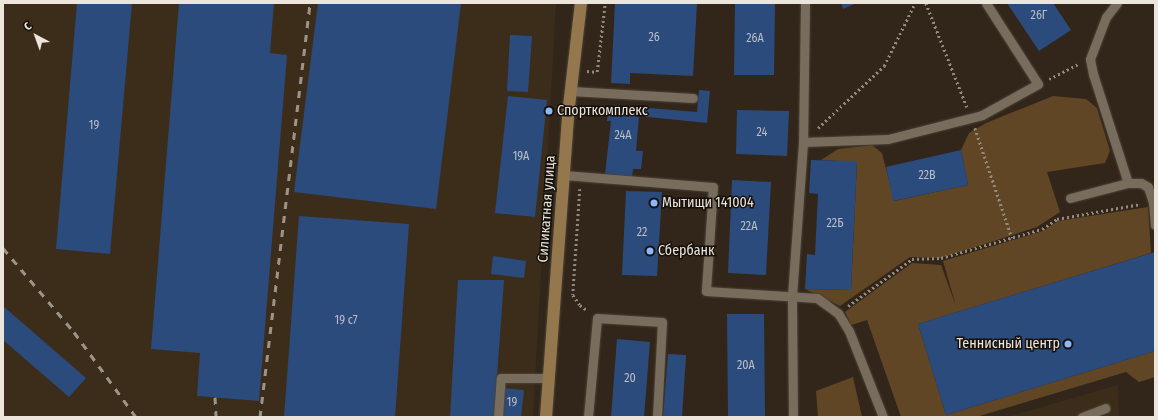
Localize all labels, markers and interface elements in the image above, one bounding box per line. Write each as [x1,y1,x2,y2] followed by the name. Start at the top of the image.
[1031,9,1047,23] house number: 26Г
[16,16,56,56] north arrow
[21,20,34,33] text: С
[648,31,660,45] house number: 26
[746,32,764,46] house number: 26А
[557,103,648,119] place label: Спорткомплекс
[544,106,554,116] marker: Спорткомплекс
[89,119,99,133] house number: 19
[757,126,767,140] house number: 24
[614,129,632,143] house number: 24А
[513,150,529,164] house number: 19А
[535,155,559,263] street label: Силикатная улица
[918,169,936,183] house number: 22В
[662,195,754,211] place label: Мытищи 141004
[649,198,659,208] marker: Мытищи 141004
[827,217,843,231] house number: 22Б
[741,220,757,234] house number: 22А
[637,226,647,240] house number: 22
[658,243,715,259] place label: Сбербанк
[645,246,655,256] marker: Сбербанк
[334,314,358,328] house number: 19 с7
[957,336,1060,352] place label: Теннисный центр
[1063,339,1073,349] marker: Теннисный центр
[737,359,755,373] house number: 20А
[624,372,636,386] house number: 20
[507,396,517,410] house number: 19

